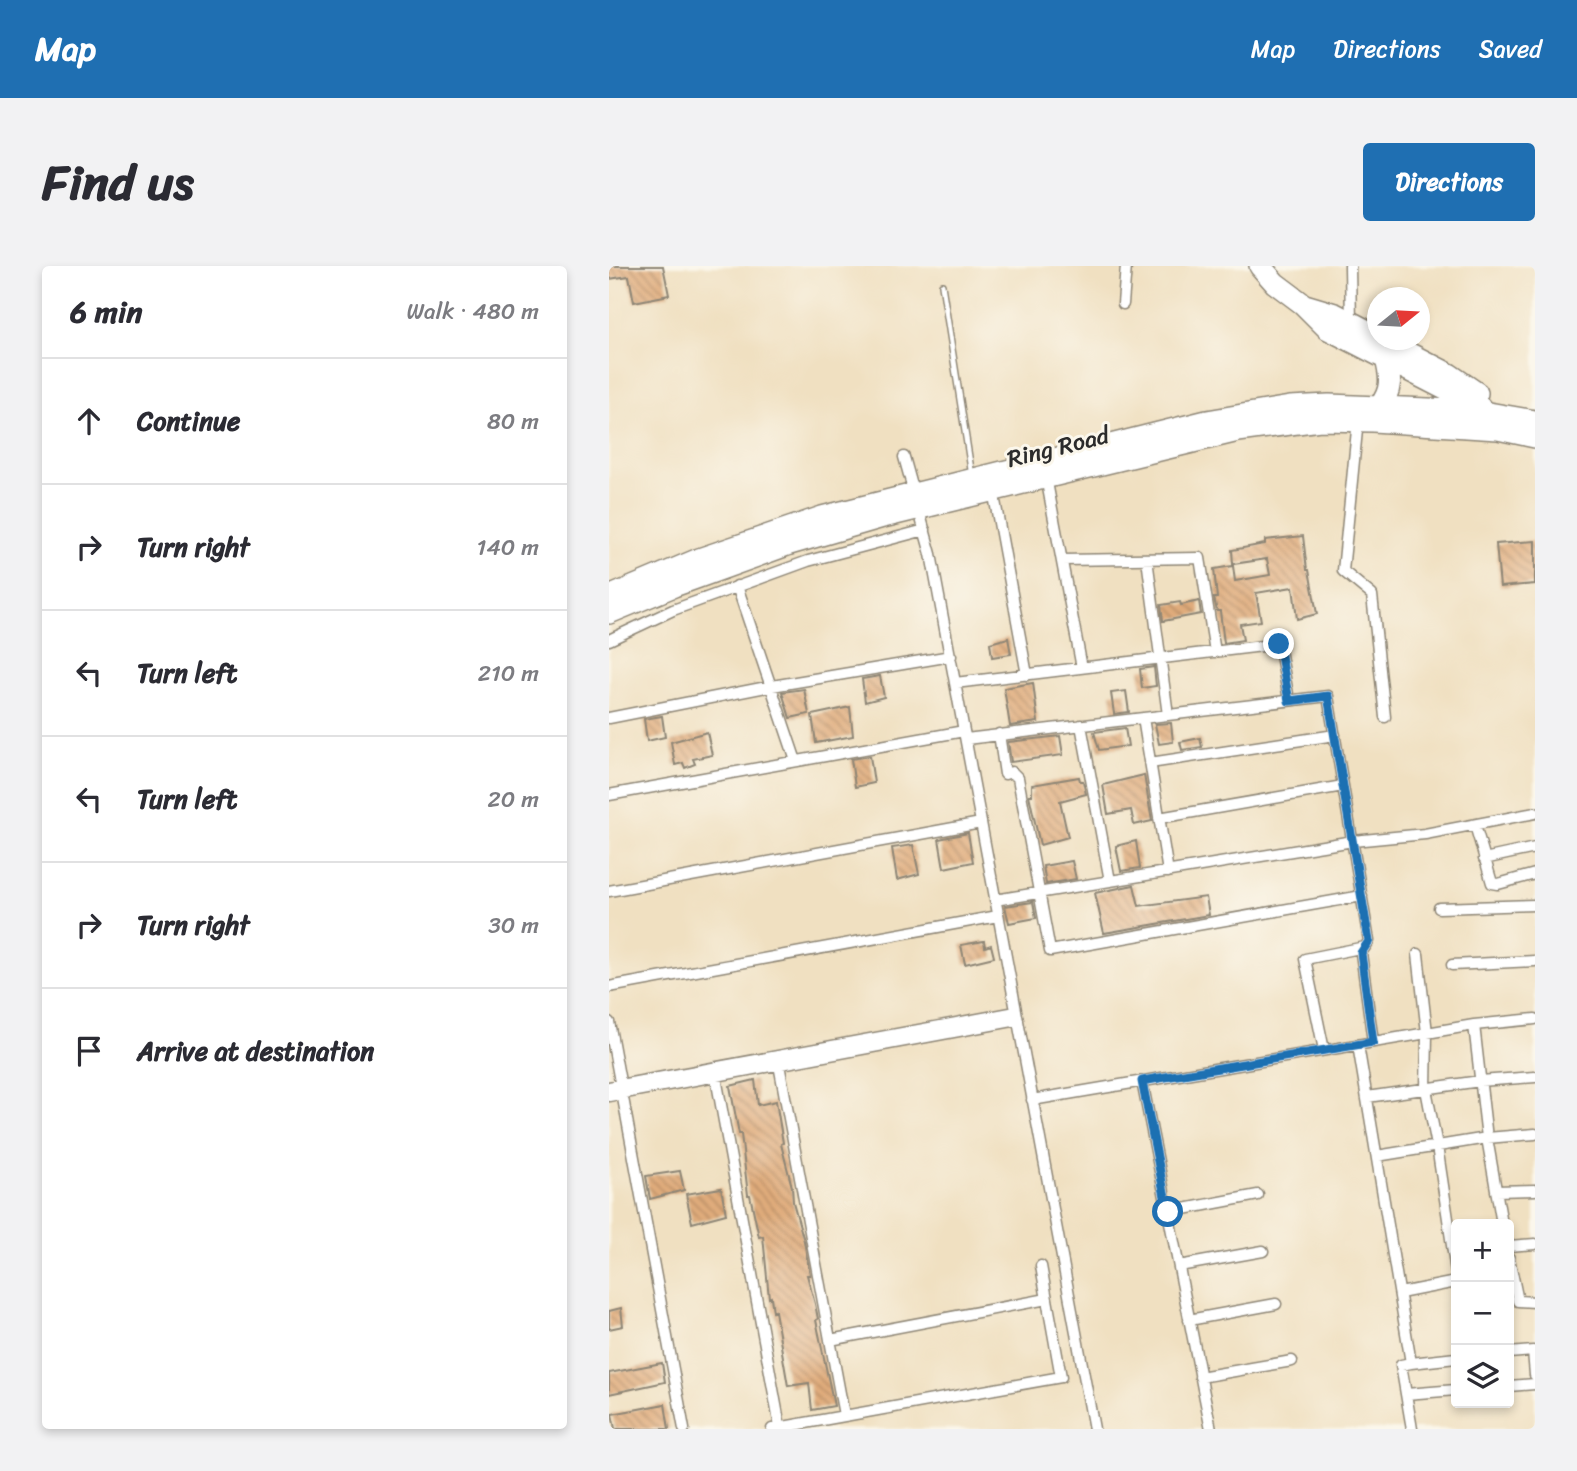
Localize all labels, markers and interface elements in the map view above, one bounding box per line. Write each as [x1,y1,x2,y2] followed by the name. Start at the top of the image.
[35,20,96,78] text: Map
[1251,28,1295,70] text: Map
[1333,28,1441,70] text: Directions
[1479,28,1542,70] text: Saved
[42,139,194,226] text: Find us
[1363,143,1535,221] button: Directions
[70,285,142,339] text: 6 min
[1367,287,1430,350] north arrow
[406,291,539,332] text: Walk · 480 m
[137,398,240,444] text: Continue
[487,401,539,442] text: 80 m
[70,402,108,440] icon: ahead
[1002,414,1115,480] street label: Ring Road
[137,524,250,570] text: Turn right
[477,527,539,568] text: 140 m
[70,528,108,566] icon: right
[1263,628,1294,659] route end
[137,650,237,696] text: Turn left
[478,653,539,694] text: 210 m
[70,654,108,692] icon: left
[137,776,237,822] text: Turn left
[488,779,539,820] text: 20 m
[70,780,108,818] icon: left
[137,902,250,948] text: Turn right
[488,905,539,946] text: 30 m
[70,906,108,944] icon: right
[137,1028,374,1074] text: Arrive at destination
[70,1032,108,1070] icon: arrive
[1152,1196,1183,1227] route start
[1451,1219,1514,1408] map controls
[1451,1219,1514,1282] button: +
[1451,1282,1514,1345] button: −
[1451,1345,1514,1408] button: layers

